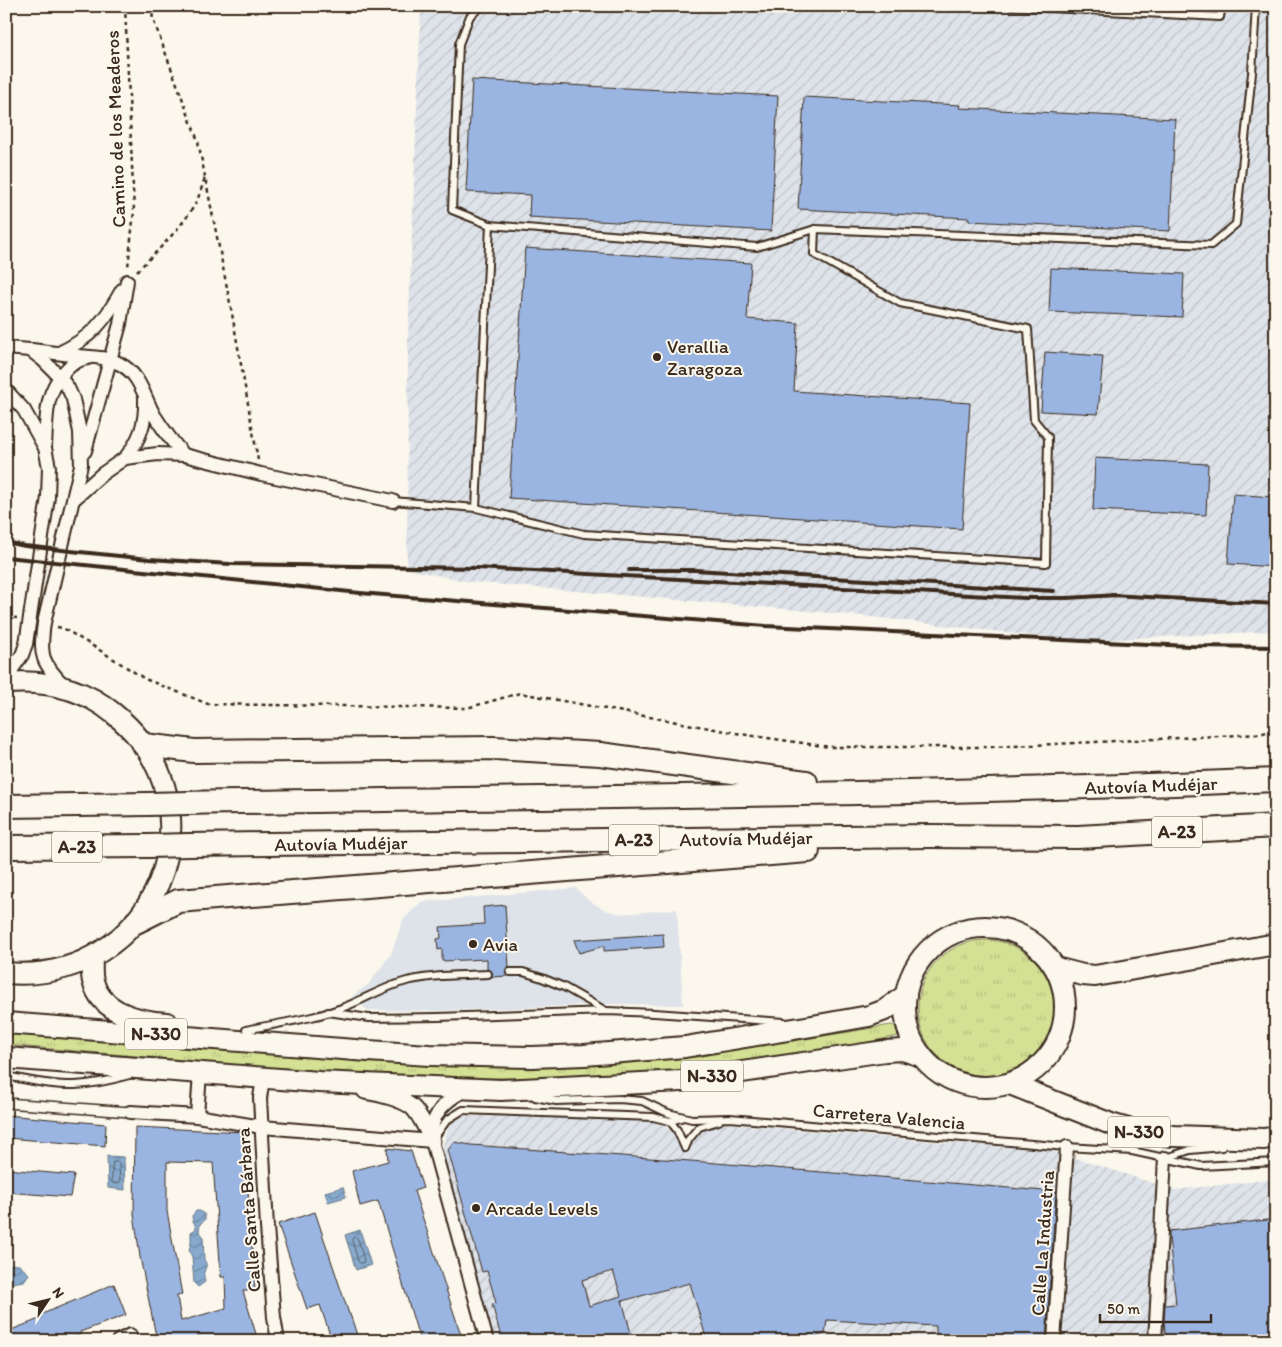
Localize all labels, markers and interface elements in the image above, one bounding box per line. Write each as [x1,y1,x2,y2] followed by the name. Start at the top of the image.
[101,30,130,228] street label: Camino de los Meaderos
[667,335,743,380] place label: Verallia Zaragoza
[651,351,663,363] marker: Verallia Zaragoza
[1084,772,1219,799] street label: Autovía Mudéjar
[1152,816,1202,848] road number: A-23
[609,824,659,856] road number: A-23
[679,826,814,851] street label: Autovía Mudéjar
[274,831,409,856] street label: Autovía Mudéjar
[52,832,102,862] road number: A-23
[483,933,518,956] place label: Avia
[467,938,479,950] marker: Avia
[125,1019,187,1050] road number: N-330
[681,1060,743,1092] road number: N-330
[812,1098,966,1135] street label: Carretera Valencia
[1108,1116,1170,1148] road number: N-330
[231,1127,266,1293] street label: Calle Santa Bárbara
[1026,1169,1059,1317] street label: Calle La Industria
[486,1197,598,1220] place label: Arcade Levels
[470,1202,482,1214] marker: Arcade Levels
[22,1274,72,1324] north arrow
[49,1284,68,1302] text: N
[1100,1292,1211,1324] scale bar
[1107,1300,1140,1318] text: 50 m

